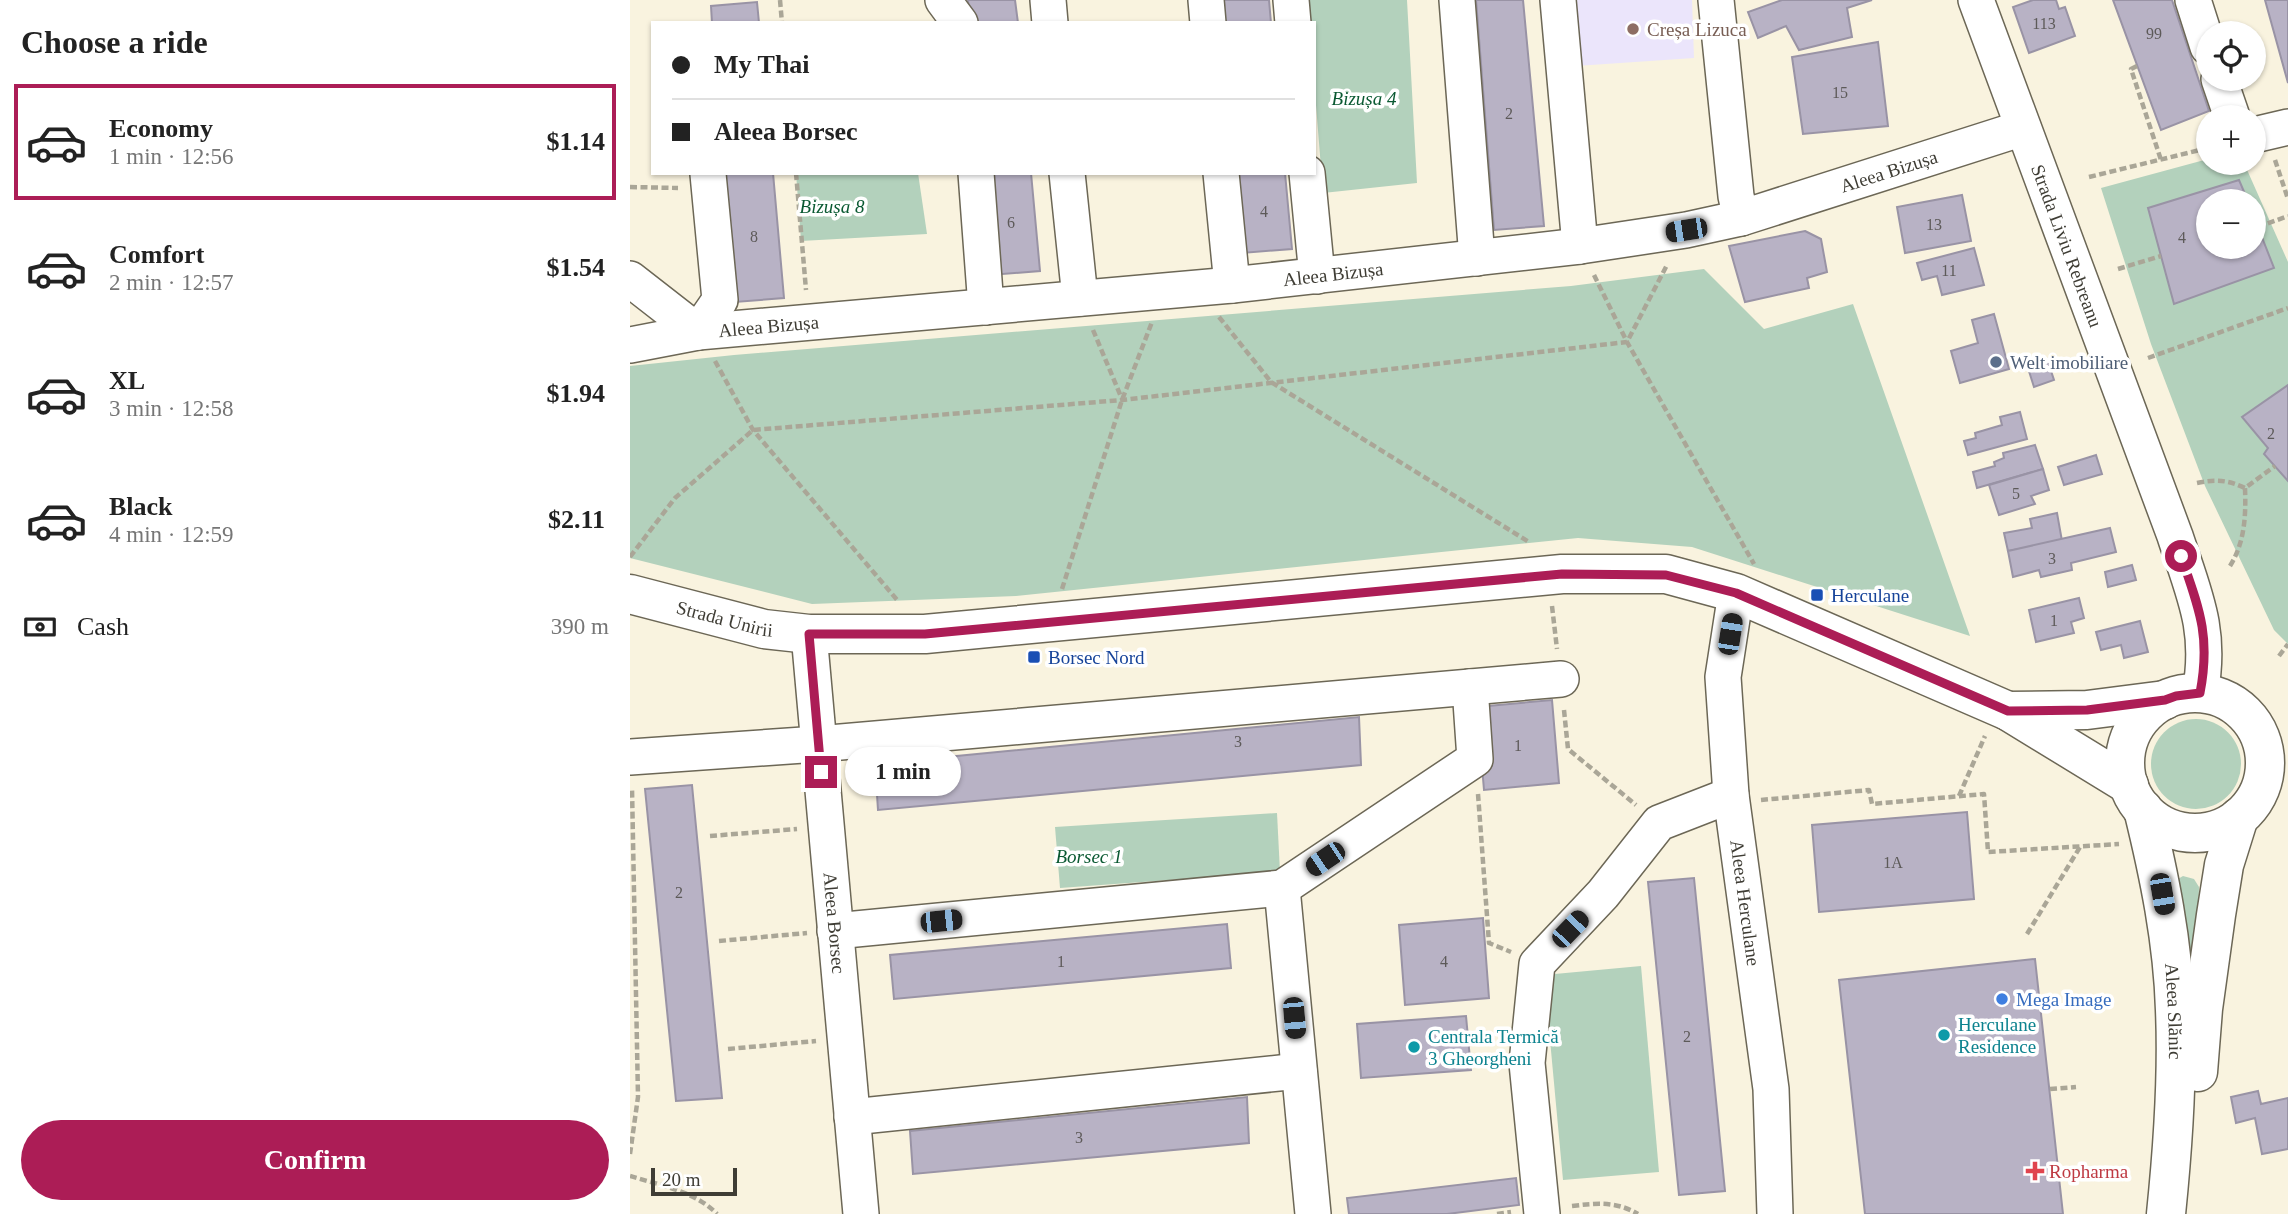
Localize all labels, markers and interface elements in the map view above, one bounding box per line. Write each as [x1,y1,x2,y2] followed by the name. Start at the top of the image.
[2032,15,2056,32] house number: 113
[1647,19,1747,40] place label: Creșa Lizuca
[1625,21,1641,37] marker: Creșa Lizuca
[2196,21,2266,259] map controls
[2196,21,2266,91] button: locate
[21,24,208,60] text: Choose a ride
[2146,25,2162,42] house number: 99
[714,50,810,79] text: My Thai
[1832,84,1848,101] house number: 15
[1332,88,1397,109] park label: Bizușa 4
[1505,105,1513,122] house number: 2
[2196,105,2266,175] button: +
[25,111,88,174] icon: car
[109,114,213,143] text: Economy
[714,117,858,146] text: Aleea Borsec
[547,127,605,156] text: $1.14
[109,144,234,169] text: 1 min · 12:56
[1837,145,1940,196] street label: Aleea Bizușa
[2027,161,2107,330] street label: Strada Liviu Rebreanu
[2196,189,2266,259] button: −
[800,196,865,217] park label: Bizușa 8
[1260,203,1268,220] house number: 4
[1007,214,1015,231] house number: 6
[1664,216,1709,244] car
[1926,216,1942,233] house number: 13
[750,228,758,245] house number: 8
[2178,229,2186,246] house number: 4
[25,237,88,300] icon: car
[109,240,204,269] text: Comfort
[547,253,605,282] text: $1.54
[1282,258,1385,290] street label: Aleea Bizușa
[1941,262,1957,279] house number: 11
[109,270,234,295] text: 2 min · 12:57
[717,311,820,341] street label: Aleea Bizușa
[2010,352,2128,373] place label: Welt imobiliare
[1988,354,2004,370] marker: Welt imobiliare
[25,363,88,426] icon: car
[109,366,145,395] text: XL
[547,379,605,408] text: $1.94
[109,396,234,421] text: 3 min · 12:58
[2267,425,2275,442] house number: 2
[2012,485,2020,502] house number: 5
[25,489,88,552] icon: car
[109,492,173,521] text: Black
[548,505,605,534] text: $2.11
[109,522,234,547] text: 4 min · 12:59
[2165,540,2197,572] route start
[2048,550,2056,567] house number: 3
[1831,585,1909,606] place label: Herculane
[1809,587,1825,603] marker: Herculane
[674,596,774,640] street label: Strada Unirii
[21,608,59,646] icon: cash
[77,612,129,641] text: Cash
[1717,612,1744,656] car
[2050,612,2058,629] house number: 1
[551,614,609,639] text: 390 m
[1048,647,1145,668] place label: Borsec Nord
[1026,649,1042,665] marker: Borsec Nord
[1234,733,1242,750] house number: 3
[1514,737,1522,754] house number: 1
[846,748,961,796] callout: 1 min
[805,756,837,788] route end
[875,759,931,784] text: 1 min
[1727,838,1765,967] street label: Aleea Herculane
[1302,839,1349,879] car
[1055,846,1123,867] park label: Borsec 1
[1883,854,1903,871] house number: 1A
[820,871,850,975] street label: Aleea Borsec
[2149,871,2176,917] car
[675,884,683,901] house number: 2
[1548,907,1593,951] car
[920,908,963,934] car
[1057,953,1065,970] house number: 1
[1440,953,1448,970] house number: 4
[2161,962,2186,1059] street label: Aleea Slănic
[2016,989,2111,1010] place label: Mega Image
[1994,991,2010,1007] marker: Mega Image
[1282,996,1307,1040] car
[1958,1014,2036,1057] place label: Herculane Residence
[1428,1026,1559,1069] place label: Centrala Termică 3 Gheorgheni
[1936,1027,1952,1043] marker: Herculane Residence
[1683,1028,1691,1045] house number: 2
[1406,1039,1422,1055] marker: Centrala Termică 3 Gheorgheni
[21,1120,609,1200] button: Confirm
[1075,1129,1083,1146] house number: 3
[2049,1161,2129,1182] place label: Ropharma
[2027,1163,2043,1179] marker: Ropharma
[651,1165,737,1197] scale bar
[662,1169,701,1190] text: 20 m

